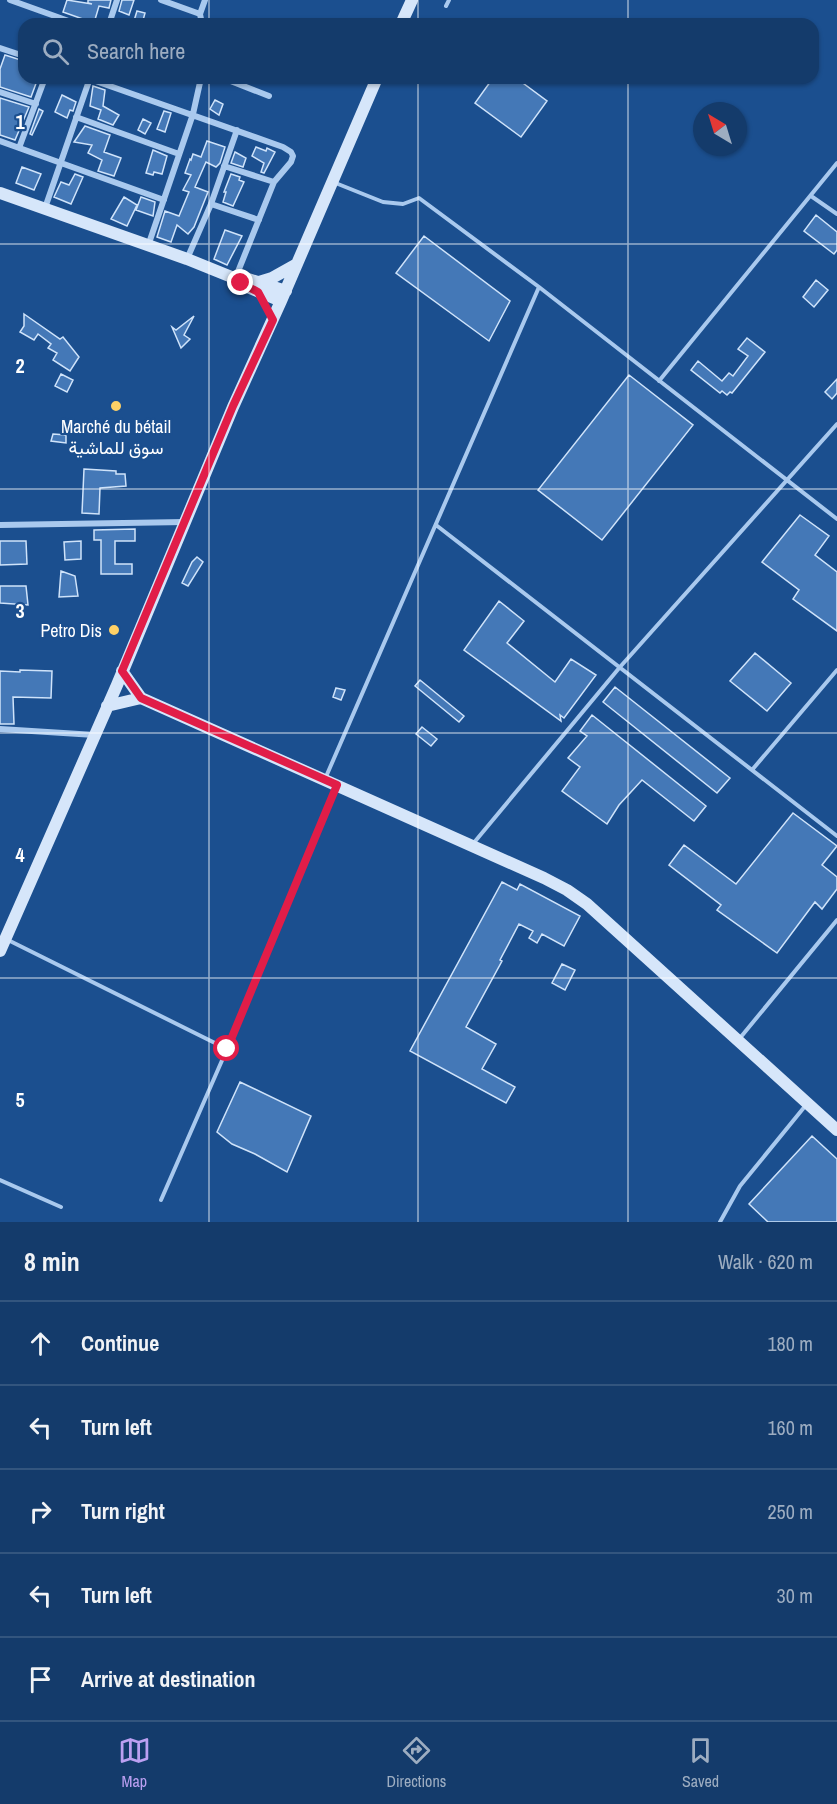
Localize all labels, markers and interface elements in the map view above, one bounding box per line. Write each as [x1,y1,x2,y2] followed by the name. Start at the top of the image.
[18,18,819,84] search box
[39,35,72,68] icon: search
[87,36,185,66] text: Search here
[693,102,747,156] north arrow
[15,108,25,135] text: 1
[227,269,253,295] route end
[15,352,25,379] text: 2
[109,399,123,413] marker: Marché du bétail سوق للماشية
[61,414,171,460] place label: Marché du bétail سوق للماشية
[15,597,25,624] text: 3
[40,618,102,643] place label: Petro Dis
[107,623,121,637] marker: Petro Dis
[15,841,25,868] text: 4
[213,1035,239,1061] route start
[15,1086,25,1113] text: 5
[24,1244,80,1279] text: 8 min
[718,1248,813,1275] text: Walk · 620 m
[24,1327,57,1360] icon: ahead
[81,1328,159,1358] text: Continue
[767,1330,813,1357] text: 180 m
[24,1411,57,1444] icon: left
[81,1412,152,1442] text: Turn left
[767,1414,813,1441] text: 160 m
[24,1495,57,1528] icon: right
[81,1496,165,1526] text: Turn right
[767,1498,813,1525] text: 250 m
[24,1579,57,1612] icon: left
[81,1580,152,1610] text: Turn left
[777,1582,813,1609] text: 30 m
[24,1663,57,1696] icon: arrive
[81,1664,255,1694] text: Arrive at destination
[118,1734,151,1792] tab: Map
[386,1734,446,1792] tab: Directions
[682,1734,719,1792] tab: Saved

